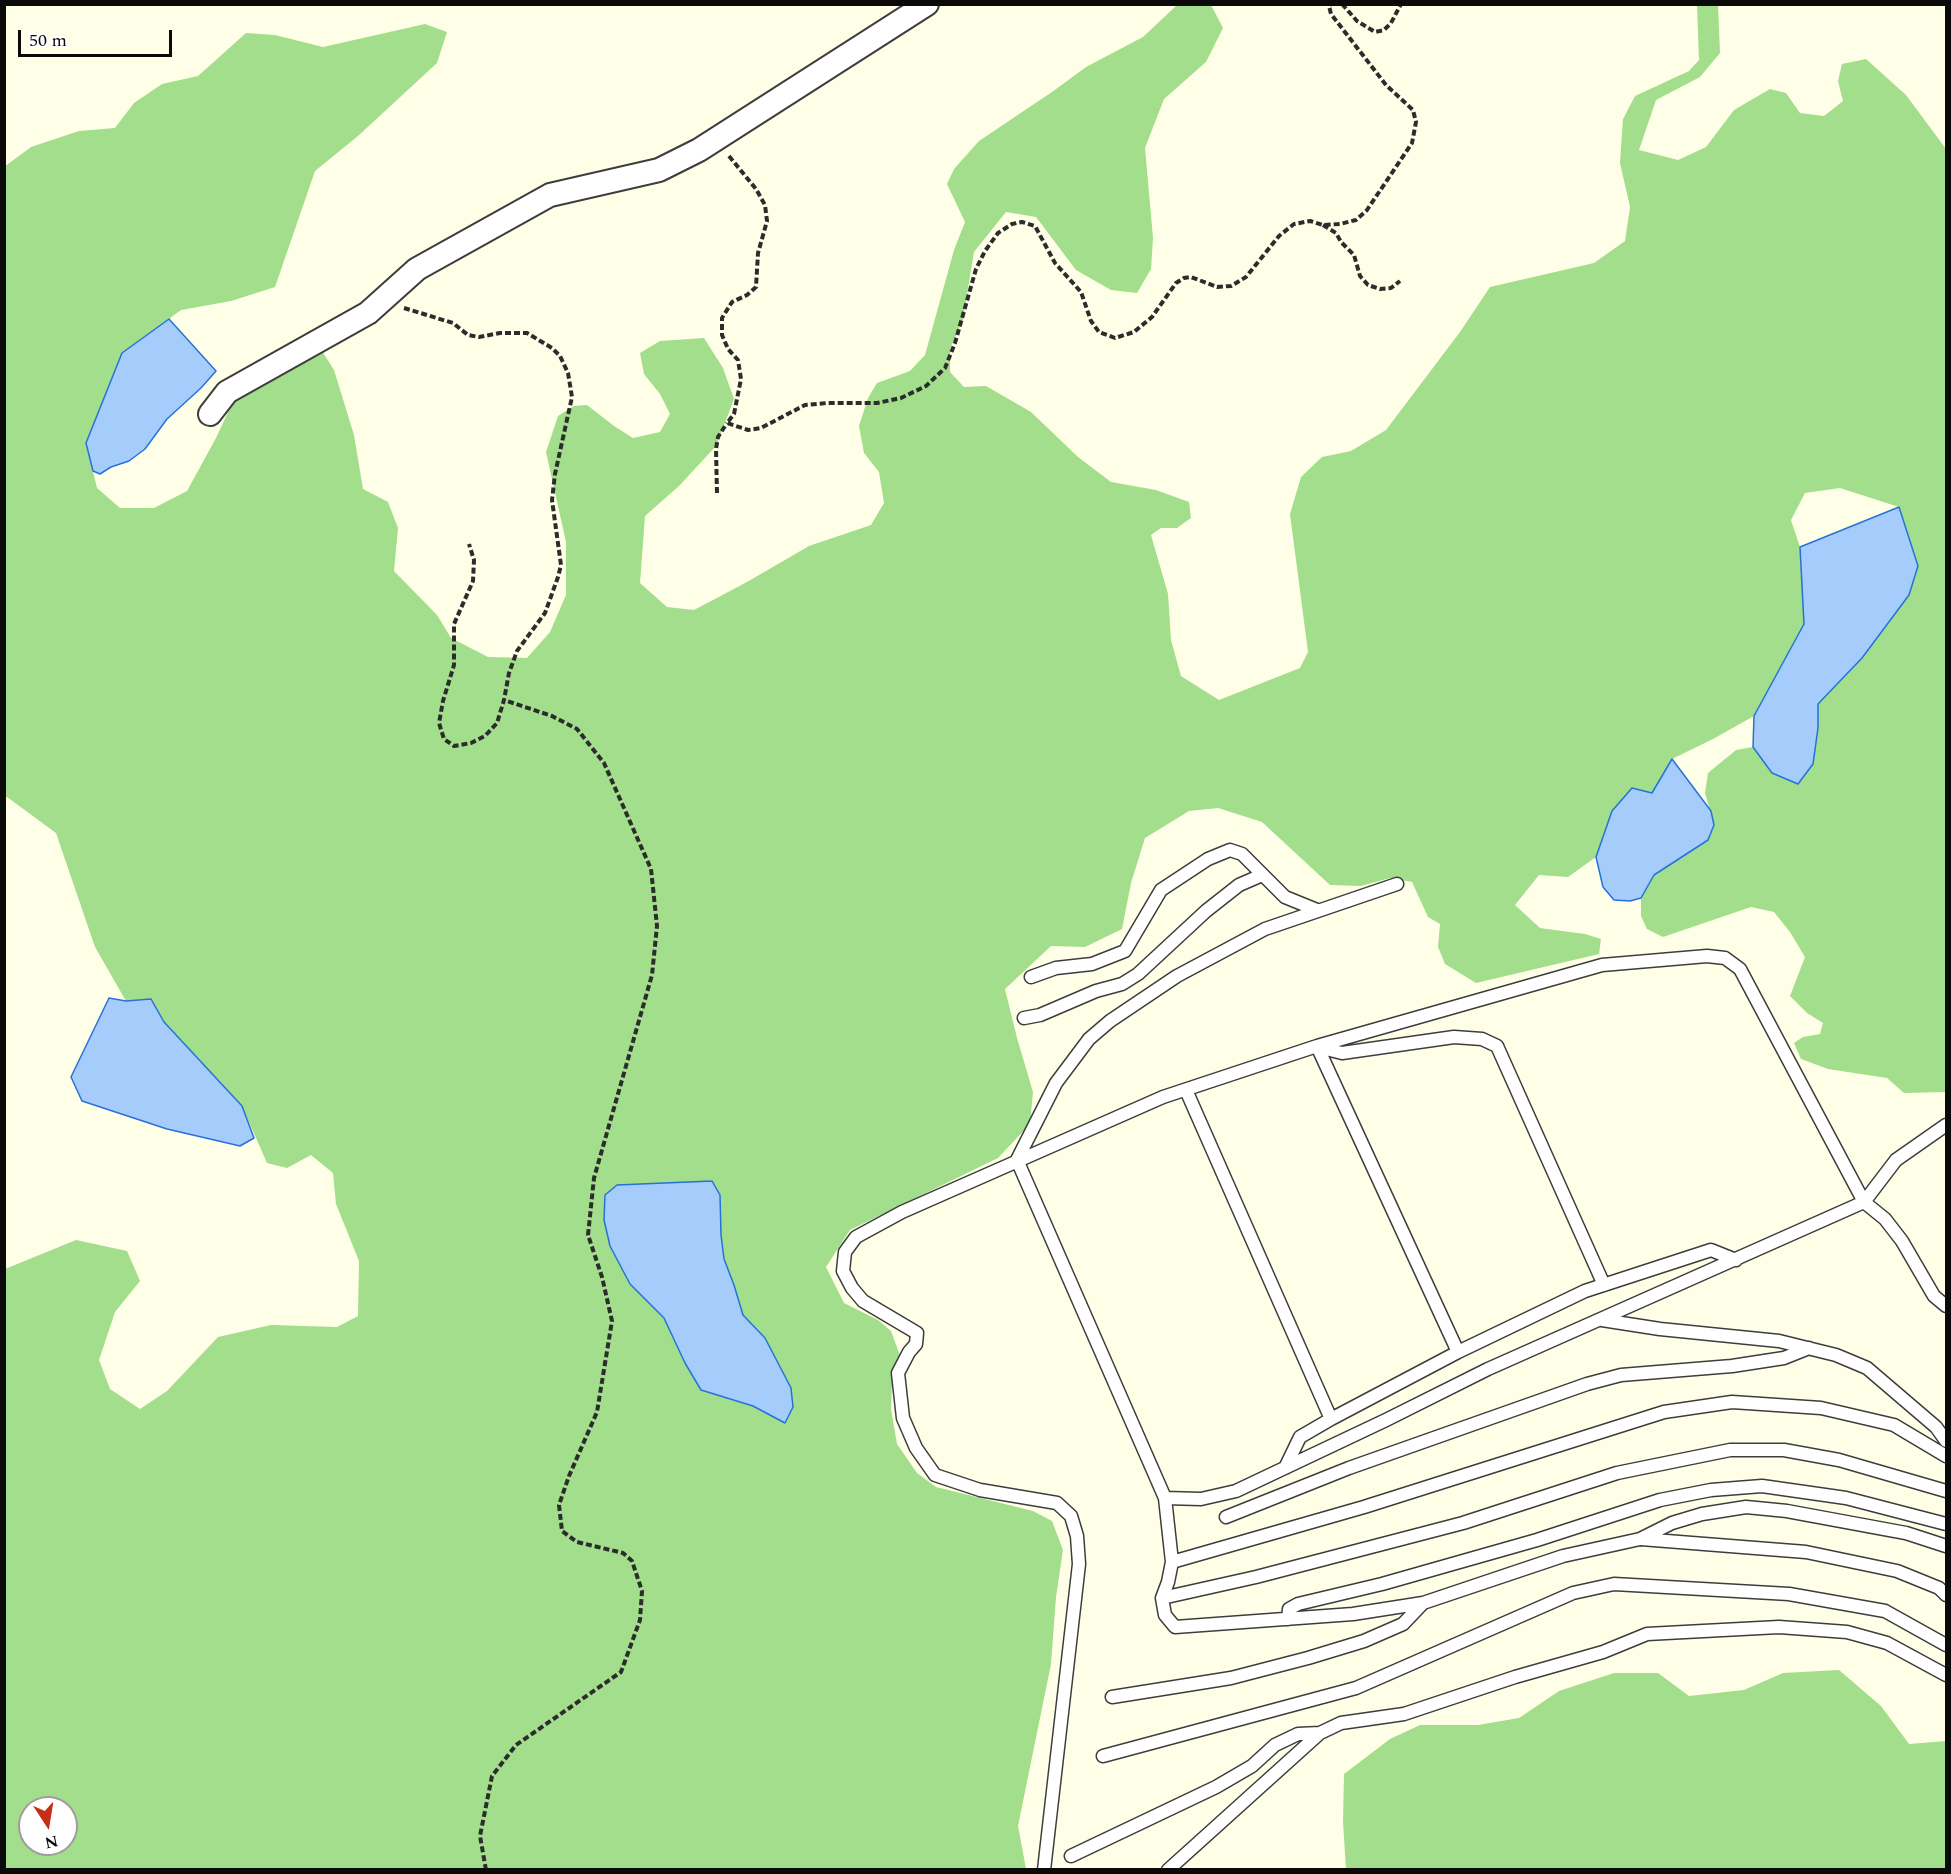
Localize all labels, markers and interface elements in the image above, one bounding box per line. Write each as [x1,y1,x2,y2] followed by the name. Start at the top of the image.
[21,18,176,56] scale bar
[29,27,67,54] text: 50 m
[18,1796,78,1856] north arrow
[42,1829,60,1855] text: N

